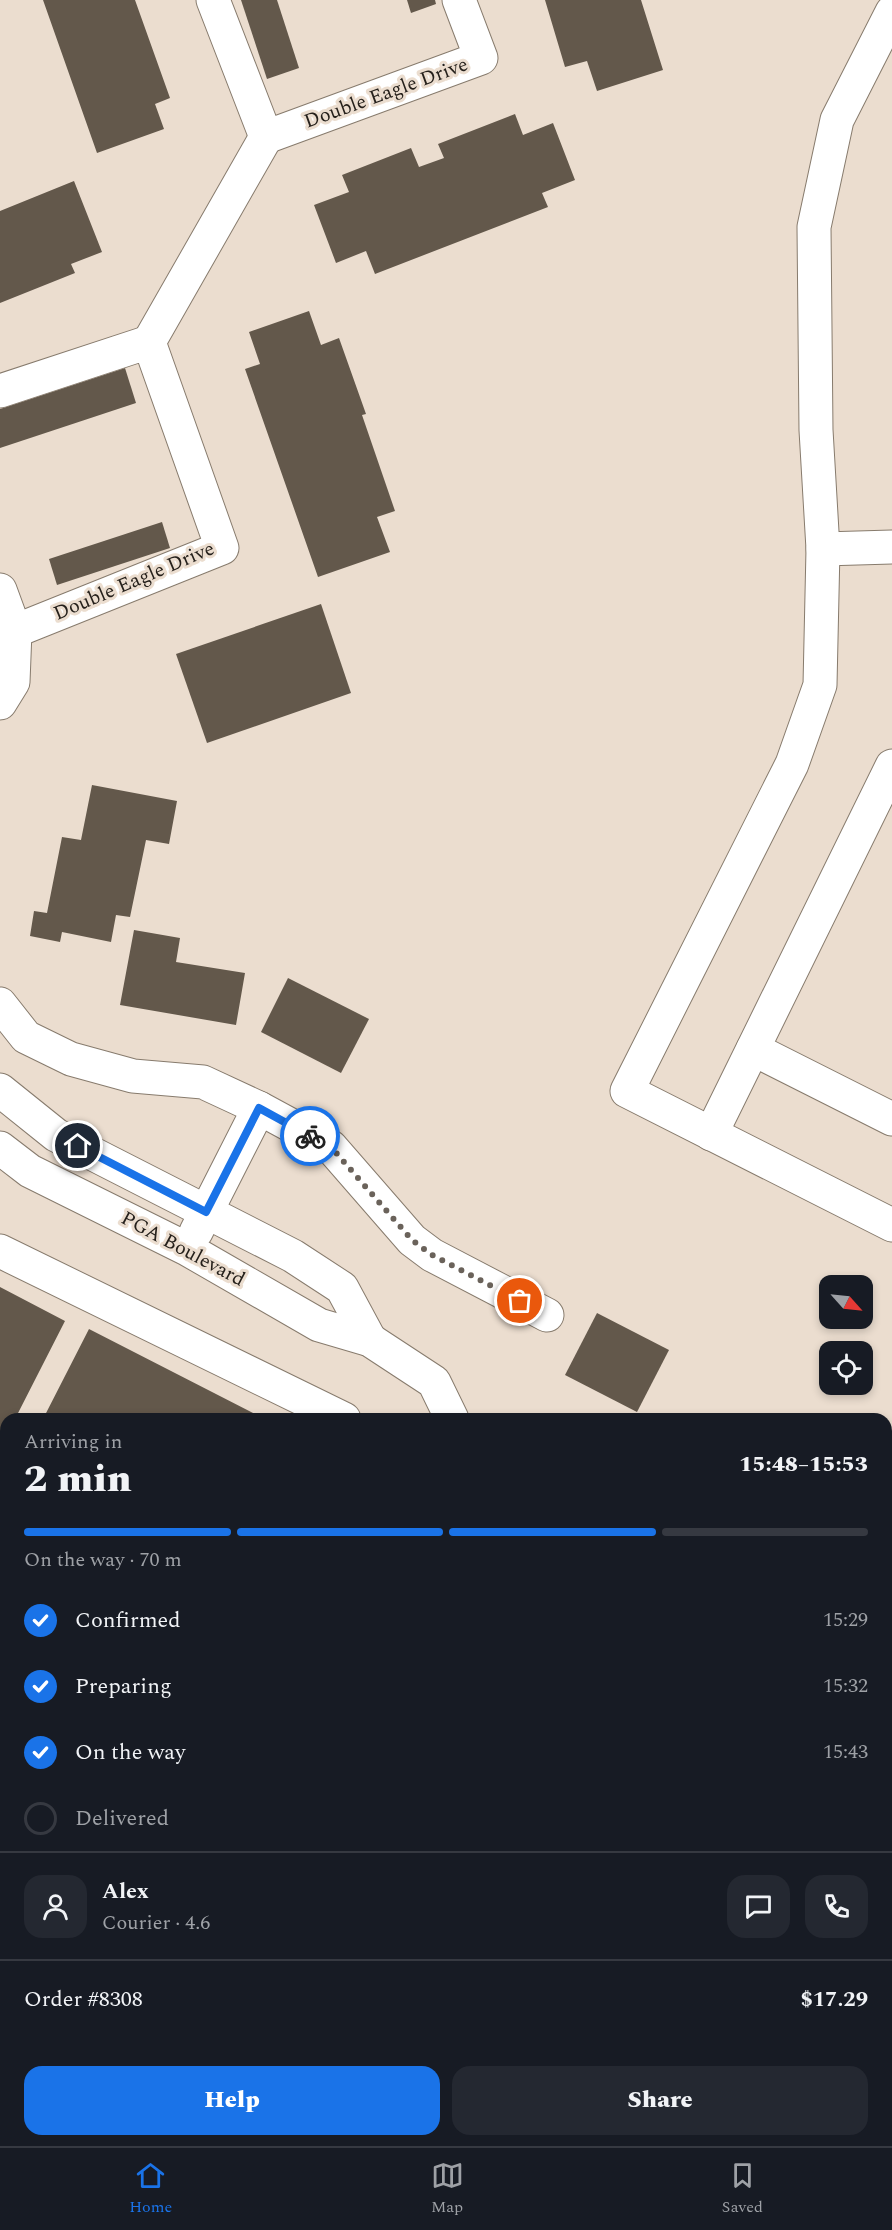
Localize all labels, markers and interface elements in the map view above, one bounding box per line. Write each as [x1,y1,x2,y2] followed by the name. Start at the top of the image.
[300,49,472,137] street label: Double Eagle Drive
[49,534,219,628] street label: Double Eagle Drive
[280,1106,340,1166] courier
[52,1120,103,1171] pin
[294,1120,327,1153] icon: bike
[61,1129,94,1162] icon: home
[115,1204,251,1294] street label: PGA Boulevard
[494,1275,545,1326] pin
[819,1275,873,1329] north arrow
[819,1275,873,1395] map controls
[503,1284,536,1317] icon: bag
[819,1341,873,1395] button: locate
[24,1427,122,1457] text: Arriving in
[739,1448,868,1481] text: 15:48–15:53
[24,1450,132,1509] text: 2 min
[24,1545,182,1575] text: On the way · 70 m
[24,1604,57,1637] icon: check
[75,1604,181,1637] text: Confirmed
[823,1605,868,1635] text: 15:29
[24,1670,57,1703] icon: check
[75,1670,172,1703] text: Preparing
[823,1671,868,1701] text: 15:32
[24,1736,57,1769] icon: check
[75,1736,186,1769] text: On the way
[823,1737,868,1767] text: 15:43
[75,1802,169,1835] text: Delivered
[24,1875,87,1938] button: person
[102,1875,149,1908] text: Alex
[727,1875,790,1938] button: chat
[805,1875,868,1938] button: phone
[102,1908,210,1938] text: Courier · 4.6
[24,1983,143,2016] text: Order #8308
[800,1983,868,2016] text: $17.29
[24,2066,440,2135] button: Help
[452,2066,868,2135] button: Share
[129,2159,172,2219] tab: Home
[431,2159,464,2219] tab: Map
[722,2159,763,2219] tab: Saved

